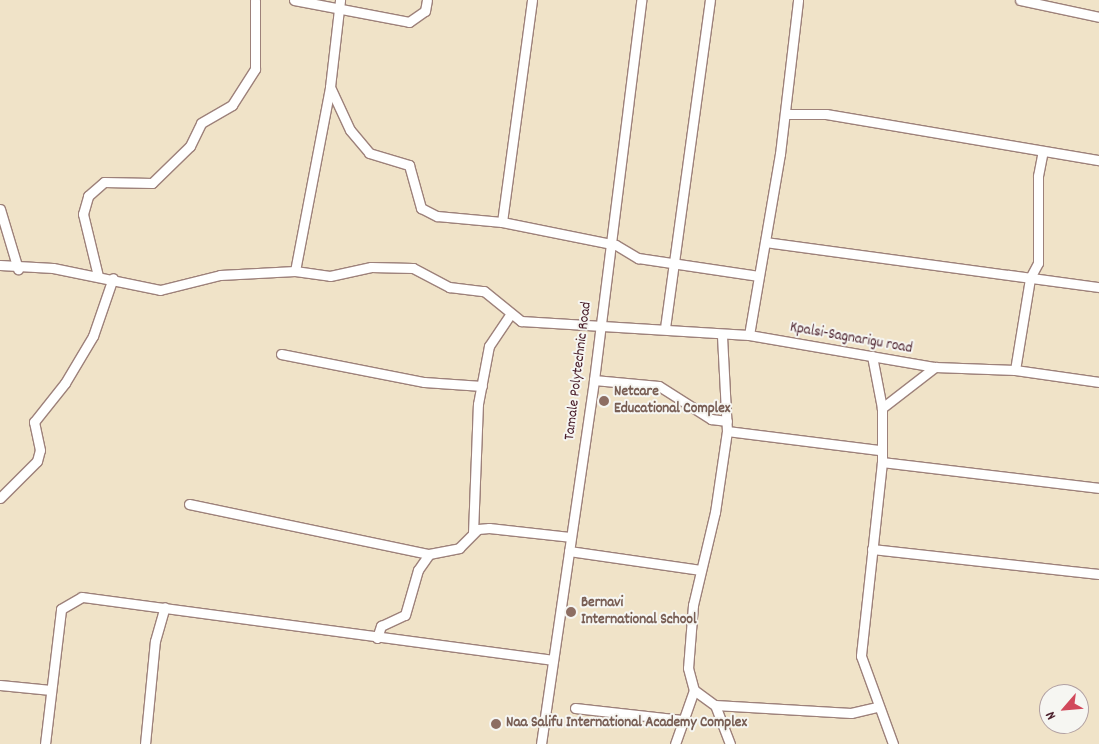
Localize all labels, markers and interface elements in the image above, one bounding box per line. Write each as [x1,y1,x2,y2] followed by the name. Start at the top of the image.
[562,301,596,441] street label: Tamale Polytechnic Road
[788,319,914,359] street label: Kpalsi-Sagnarigu road
[614,383,730,418] place label: Netcare Educational Complex
[598,395,610,407] marker: Netcare Educational Complex
[581,594,697,629] place label: Bernavi International School
[565,606,577,618] marker: Bernavi International School
[1039,684,1089,734] north arrow
[1041,708,1062,723] text: N
[506,715,747,733] place label: Naa Salifu International Academy Complex
[490,718,502,730] marker: Naa Salifu International Academy Complex

